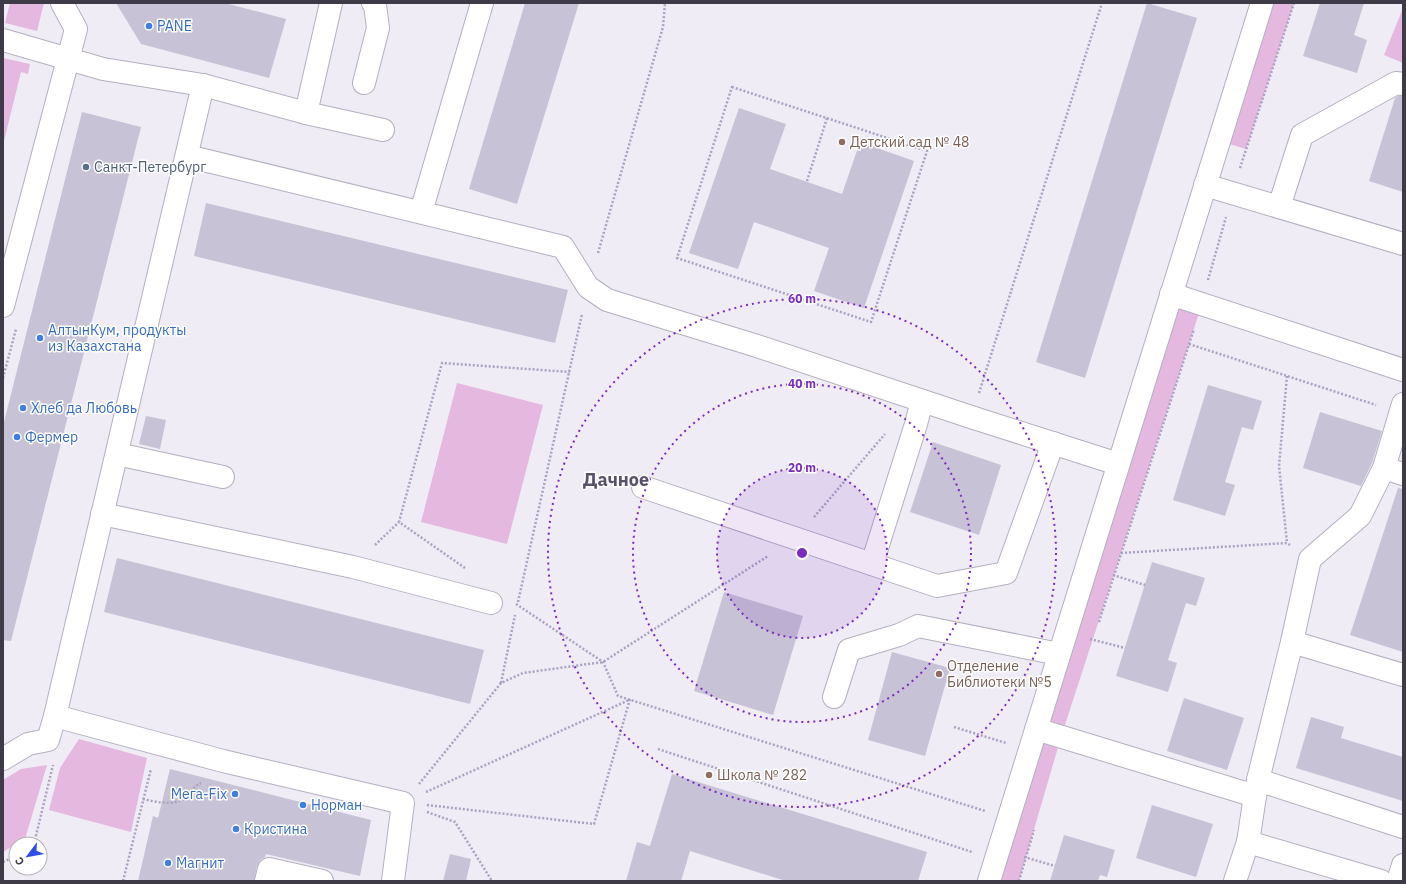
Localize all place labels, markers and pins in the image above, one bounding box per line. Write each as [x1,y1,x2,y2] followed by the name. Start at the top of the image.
[157,17,192,35] place label: PANE
[144,21,154,31] marker: PANE
[850,133,970,151] place label: Детский сад № 48
[837,137,847,147] marker: Детский сад № 48
[94,158,206,176] place label: Санкт-Петербург
[81,162,91,172] marker: Санкт-Петербург
[48,321,187,355] place label: АлтынКум, продукты из Казахстана
[35,333,45,343] marker: АлтынКум, продукты из Казахстана
[31,399,137,417] place label: Хлеб да Любовь
[18,403,28,413] marker: Хлеб да Любовь
[25,428,78,446] place label: Фермер
[12,432,22,442] marker: Фермер
[795,546,809,560] centre of rings
[947,657,1052,691] place label: Отделение Библиотеки №5
[934,669,944,679] marker: Отделение Библиотеки №5
[717,766,807,784] place label: Школа № 282
[704,770,714,780] marker: Школа № 282
[171,785,227,803] place label: Мега-Fix
[230,789,240,799] marker: Мега-Fix
[311,796,362,814] place label: Норман
[298,800,308,810] marker: Норман
[244,820,308,838] place label: Кристина
[231,824,241,834] marker: Кристина
[176,854,224,872] place label: Магнит
[163,858,173,868] marker: Магнит

